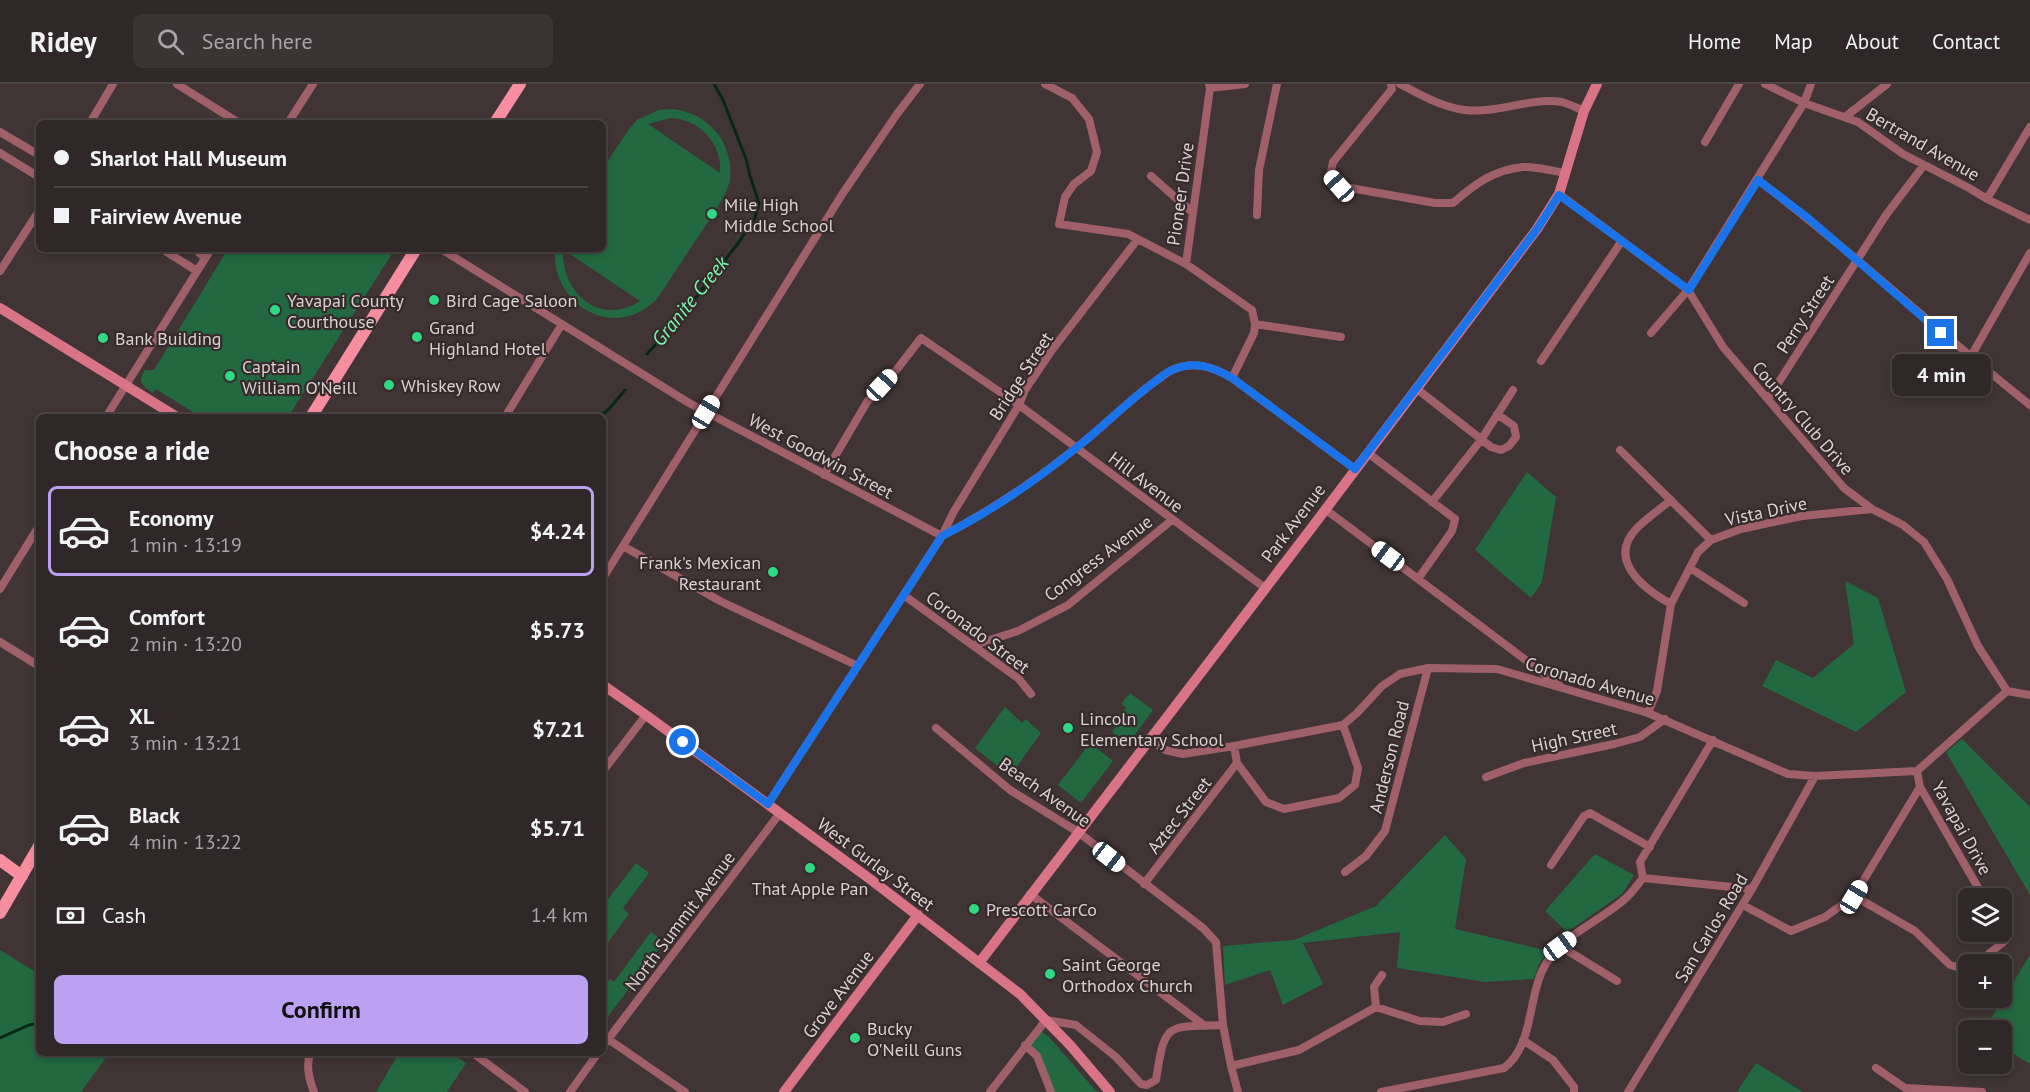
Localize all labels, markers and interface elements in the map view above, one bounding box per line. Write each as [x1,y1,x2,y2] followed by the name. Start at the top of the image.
[133,14,553,68] search box
[30,23,97,60] text: Ridey
[154,25,187,58] icon: search
[202,27,313,55] text: Search here
[1688,28,1741,55] text: Home
[1774,28,1813,55] text: Map
[1846,28,1899,55] text: About
[1932,28,2000,55] text: Contact
[1862,102,1984,186] street label: Bertrand Avenue
[1161,141,1199,247] street label: Pioneer Drive
[90,144,287,172] text: Sharlot Hall Museum
[1320,167,1358,205] car
[724,193,834,237] place label: Mile High Middle School
[90,202,242,230] text: Fairview Avenue
[705,207,719,221] marker: Mile High Middle School
[646,250,735,351] water label: Granite Creek
[1771,270,1839,358] street label: Perry Street
[287,289,405,333] place label: Yavapai County Courthouse
[446,289,577,312] place label: Bird Cage Saloon
[427,293,441,307] marker: Bird Cage Saloon
[268,303,282,317] marker: Yavapai County Courthouse
[429,316,547,360] place label: Grand Highland Hotel
[1927,319,1954,346] route end
[115,327,222,350] place label: Bank Building
[984,327,1058,425] street label: Bridge Street
[410,330,424,344] marker: Grand Highland Hotel
[96,331,110,345] marker: Bank Building
[1892,354,1990,396] callout: 4 min
[242,355,358,399] place label: Captain William O’Neill
[1747,356,1859,480] street label: Country Club Drive
[1917,362,1966,388] text: 4 min
[863,366,901,404] car
[223,369,237,383] marker: Captain William O’Neill
[401,374,501,397] place label: Whiskey Row
[382,378,396,392] marker: Whiskey Row
[689,392,723,432] car
[745,408,897,504] street label: West Goodwin Street
[54,433,210,467] text: Choose a ride
[1104,446,1188,518] street label: Hill Avenue
[1256,479,1330,567] street label: Park Avenue
[1722,491,1809,531] street label: Vista Drive
[57,504,111,558] icon: car
[129,504,213,532] text: Economy
[1039,510,1157,606] street label: Congress Avenue
[530,517,585,545] text: $4.24
[129,532,242,558] text: 1 min · 13:19
[1368,538,1408,574] car
[639,551,761,595] place label: Frank's Mexican Restaurant
[766,565,780,579] marker: Frank's Mexican Restaurant
[922,586,1034,678] street label: Coronado Street
[57,603,111,657] icon: car
[129,603,205,631] text: Comfort
[530,616,585,644] text: $5.73
[129,631,242,657] text: 2 min · 13:20
[1523,652,1657,710] street label: Coronado Avenue
[1364,698,1414,816] street label: Anderson Road
[57,702,111,756] icon: car
[129,702,154,730] text: XL
[1080,707,1224,751] place label: Lincoln Elementary School
[532,715,585,743] text: $7.21
[1529,717,1619,757] street label: High Street
[1061,721,1075,735] marker: Lincoln Elementary School
[669,728,696,755] route start
[129,730,242,756] text: 3 min · 13:21
[995,752,1095,832] street label: Beach Avenue
[1142,772,1216,858] street label: Aztec Street
[1927,777,1997,879] street label: Yavapai Drive
[57,801,111,855] icon: car
[129,801,180,829] text: Black
[813,812,939,916] street label: West Gurley Street
[530,814,585,842] text: $5.71
[129,829,242,855] text: 4 min · 13:22
[1089,839,1129,875] car
[620,847,740,995] street label: North Summit Avenue
[803,861,817,875] marker: That Apple Pan
[1669,869,1753,987] street label: San Carlos Road
[752,877,868,900] place label: That Apple Pan
[1837,877,1871,917] car
[1958,888,2012,1074] map controls
[1958,888,2012,942] button: layers
[986,898,1097,921] place label: Prescott CarCo
[54,899,87,932] icon: cash
[102,901,146,929] text: Cash
[531,902,588,928] text: 1.4 km
[967,902,981,916] marker: Prescott CarCo
[1540,928,1580,964] car
[797,945,879,1043] street label: Grove Avenue
[1062,953,1193,997] place label: Saint George Orthodox Church
[1958,954,2012,1008] button: +
[1043,967,1057,981] marker: Saint George Orthodox Church
[54,975,588,1044] button: Confirm
[867,1017,962,1061] place label: Bucky O'Neill Guns
[1958,1020,2012,1074] button: −
[848,1031,862,1045] marker: Bucky O'Neill Guns

